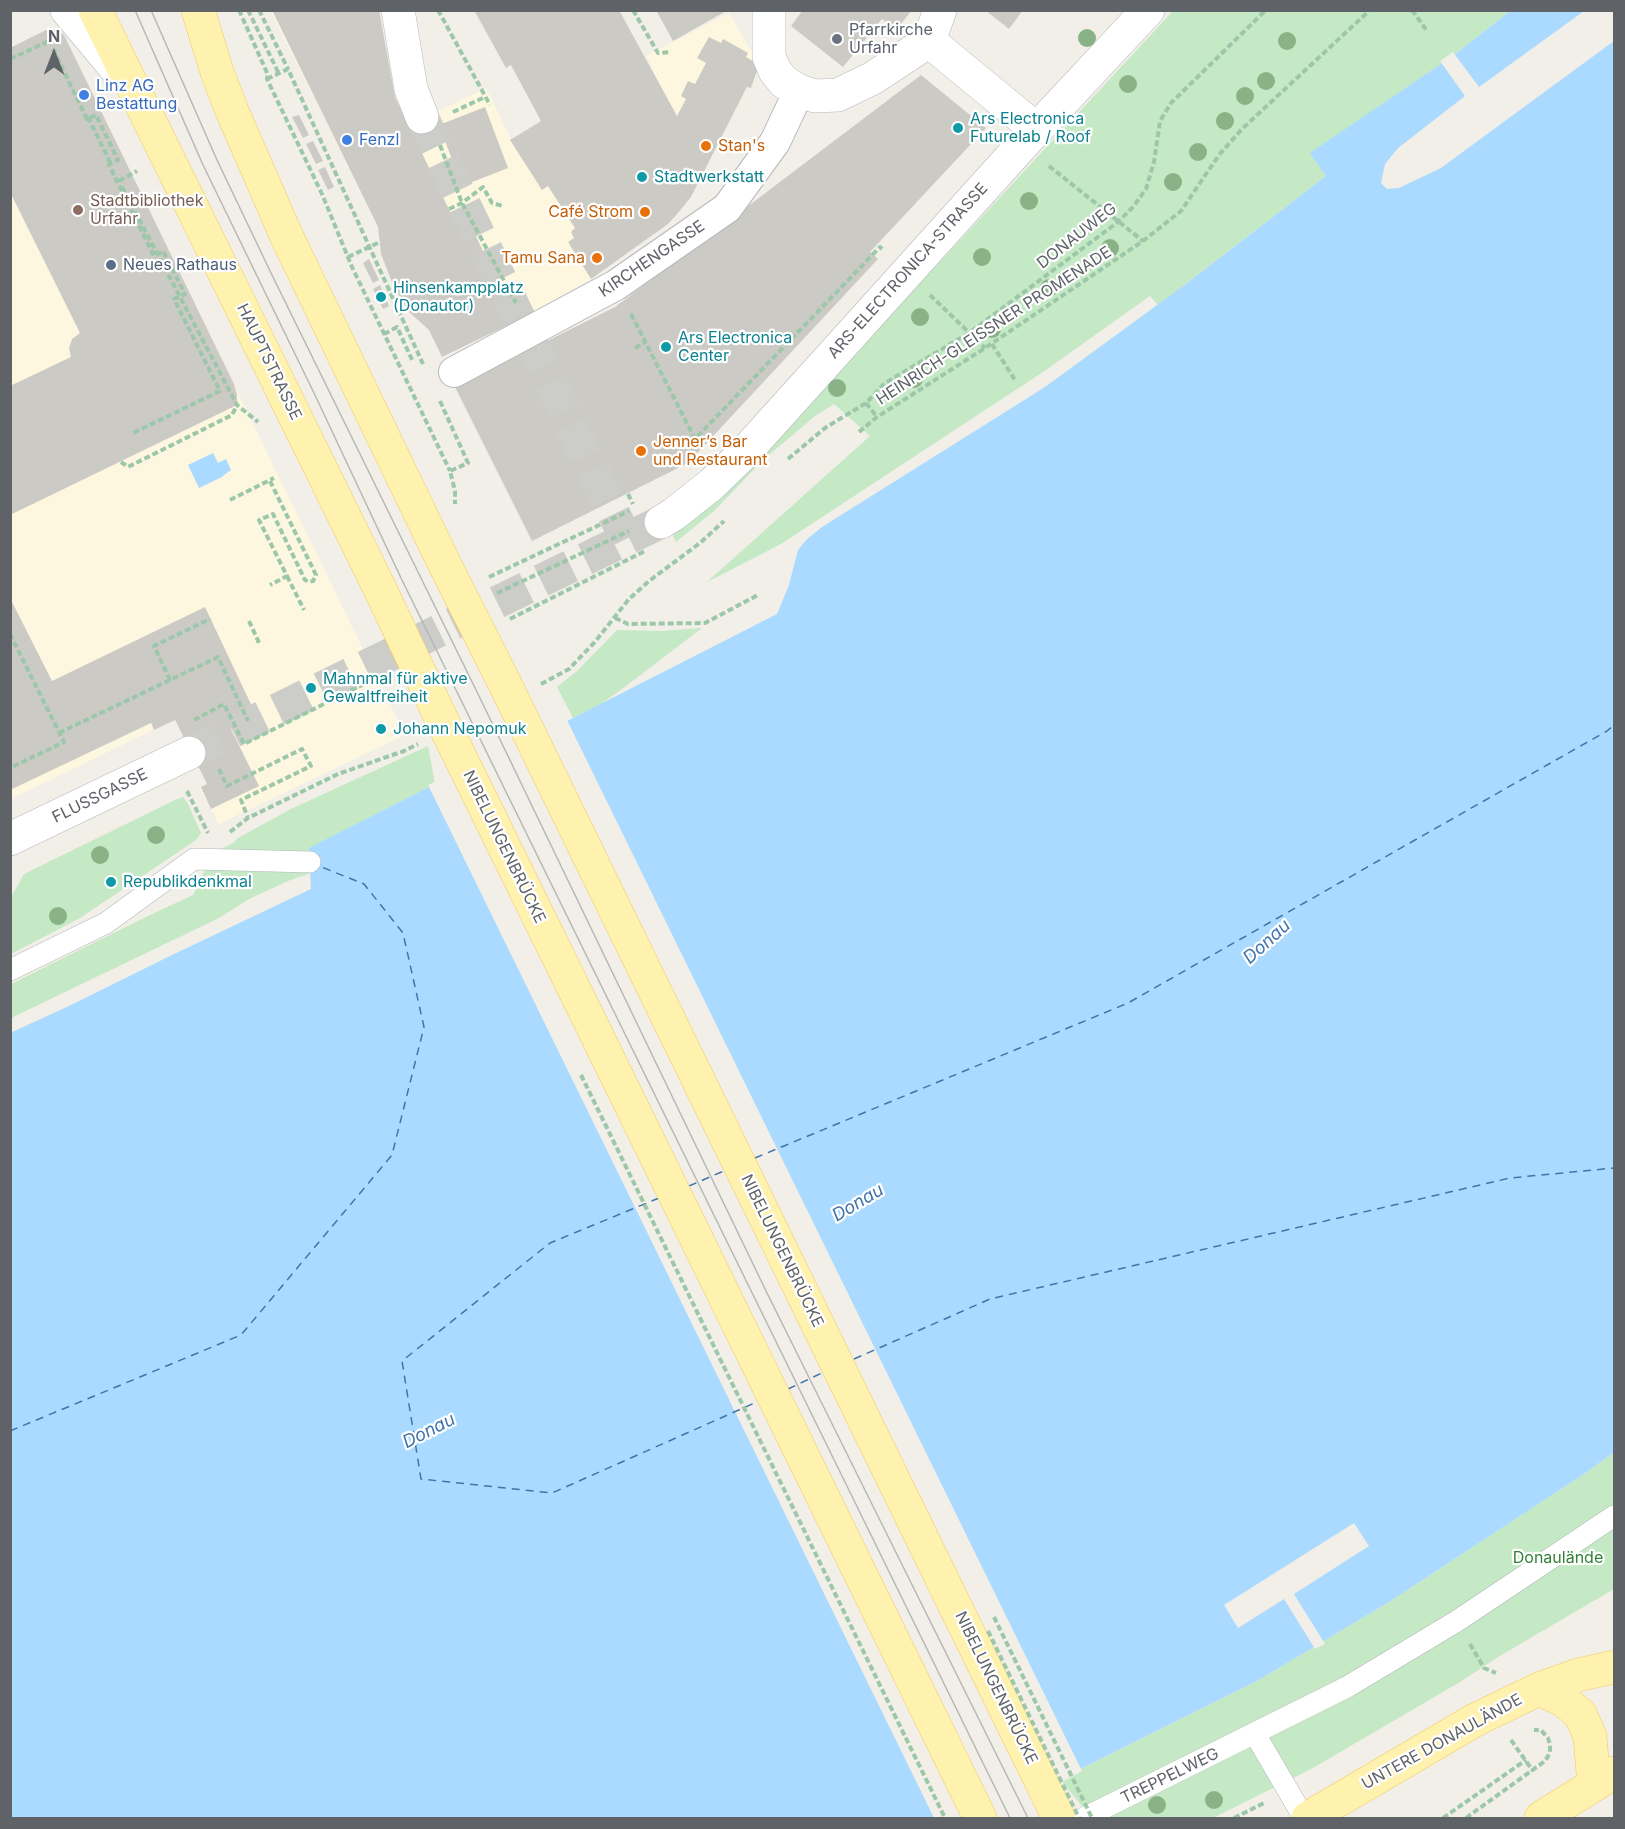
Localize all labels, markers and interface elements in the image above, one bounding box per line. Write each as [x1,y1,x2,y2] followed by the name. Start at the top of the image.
[849,20,933,58] place label: Pfarrkirche Urfahr
[24,24,84,84] north arrow
[48,26,60,46] text: N
[830,32,844,46] marker: Pfarrkirche Urfahr
[96,76,177,114] place label: Linz AG Bestattung
[77,88,91,102] marker: Linz AG Bestattung
[970,109,1091,147] place label: Ars Electronica Futurelab / Roof
[951,121,965,135] marker: Ars Electronica Futurelab / Roof
[359,130,399,150] place label: Fenzl
[340,133,354,147] marker: Fenzl
[718,136,765,156] place label: Stan's
[699,139,713,153] marker: Stan's
[654,167,764,187] place label: Stadtwerkstatt
[635,170,649,184] marker: Stadtwerkstatt
[824,179,992,363] street label: ARS-ELECTRONICA-STRASSE
[90,191,203,229] place label: Stadtbibliothek Urfahr
[1033,199,1121,273] street label: DONAUWEG
[548,202,633,222] place label: Café Strom
[71,203,85,217] marker: Stadtbibliothek Urfahr
[638,205,652,219] marker: Café Strom
[595,217,709,301] street label: KIRCHENGASSE
[873,243,1115,409] street label: HEINRICH-GLEISSNER PROMENADE
[501,248,585,268] place label: Tamu Sana
[590,251,604,265] marker: Tamu Sana
[123,255,237,275] place label: Neues Rathaus
[104,258,118,272] marker: Neues Rathaus
[393,278,524,316] place label: Hinsenkampplatz (Donautor)
[374,290,388,304] marker: Hinsenkampplatz (Donautor)
[233,301,305,423] street label: HAUPTSTRASSE
[678,328,792,366] place label: Ars Electronica Center
[659,340,673,354] marker: Ars Electronica Center
[653,432,768,470] place label: Jenner’s Bar und Restaurant
[634,444,648,458] marker: Jenner’s Bar und Restaurant
[323,669,468,707] place label: Mahnmal für aktive Gewaltfreiheit
[304,681,318,695] marker: Mahnmal für aktive Gewaltfreiheit
[393,719,527,739] place label: Johann Nepomuk
[374,722,388,736] marker: Johann Nepomuk
[49,765,151,827] street label: FLUSSGASSE
[459,767,549,927] street label: NIBELUNGENBRÜCKE
[123,872,252,892] place label: Republikdenkmal
[104,875,118,889] marker: Republikdenkmal
[1239,915,1295,969] water label: Donau
[737,1171,827,1331] street label: NIBELUNGENBRÜCKE
[828,1179,888,1227] water label: Donau
[399,1409,459,1453] water label: Donau
[1513,1548,1603,1568] park label: Donaulände
[951,1608,1041,1768] street label: NIBELUNGENBRÜCKE
[1359,1690,1525,1794] street label: UNTERE DONAULÄNDE
[1118,1744,1222,1808] street label: TREPPELWEG

